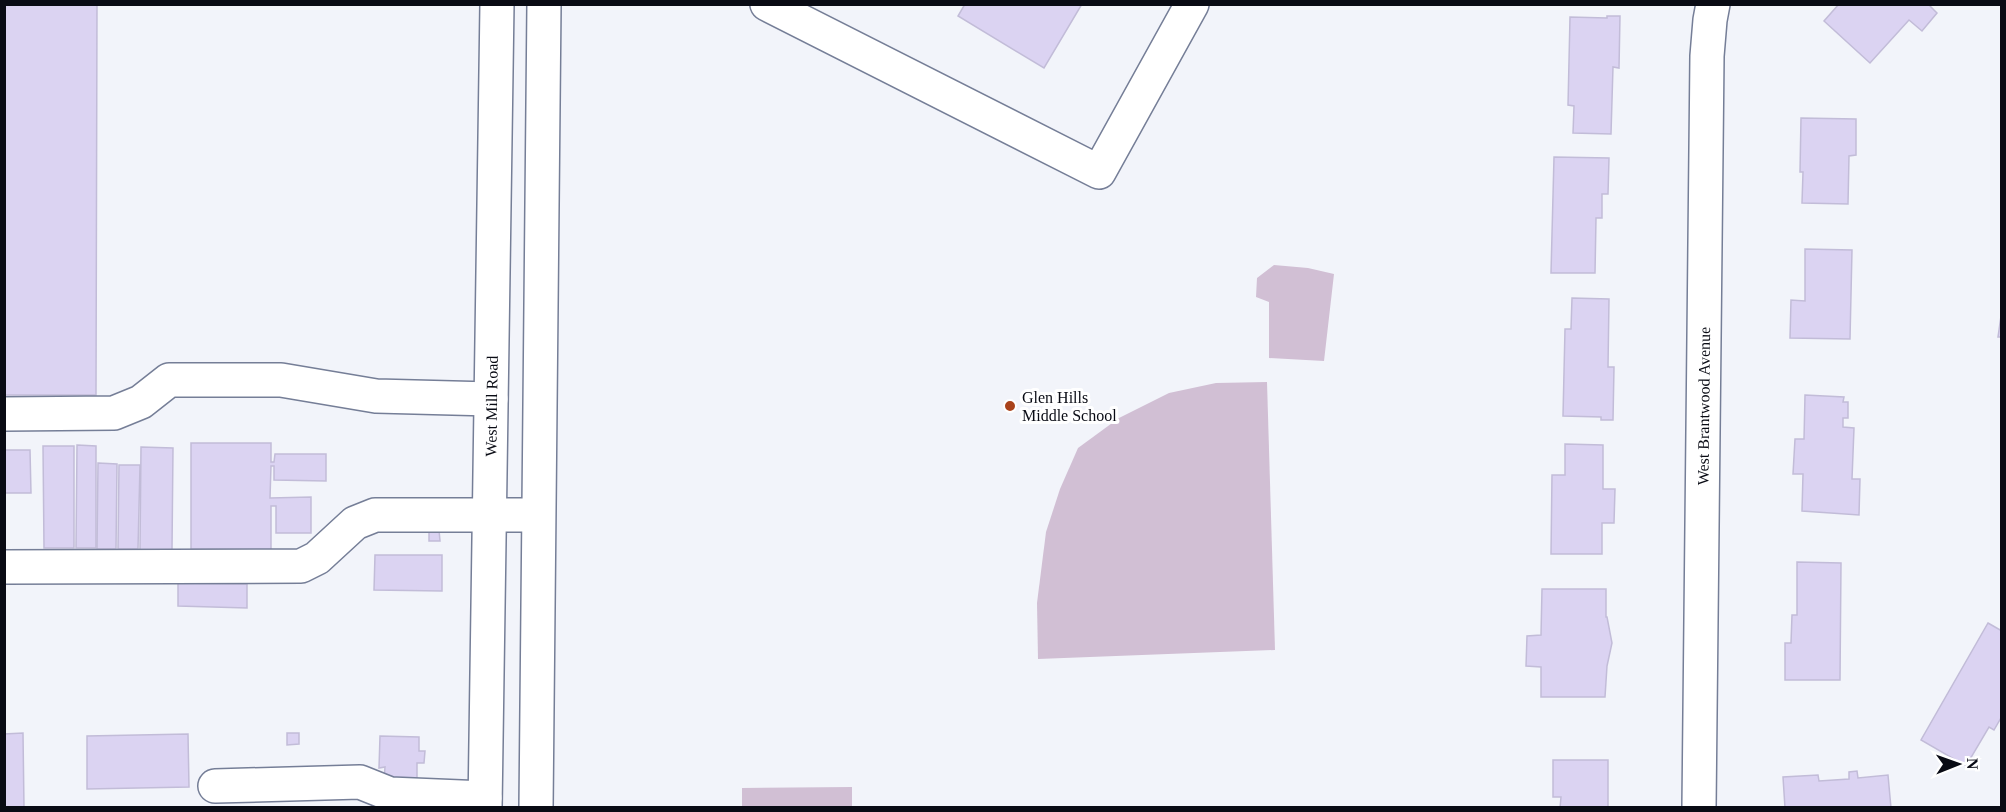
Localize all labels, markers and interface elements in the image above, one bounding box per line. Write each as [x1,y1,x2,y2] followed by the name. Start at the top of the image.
[1694,327,1713,485] street label: West Brantwood Avenue
[482,355,501,457] street label: West Mill Road
[1022,389,1117,424] place label: Glen Hills Middle School
[1003,399,1017,413] marker: Glen Hills Middle School
[1928,734,1988,794] north arrow
[1964,758,1981,770] text: N

